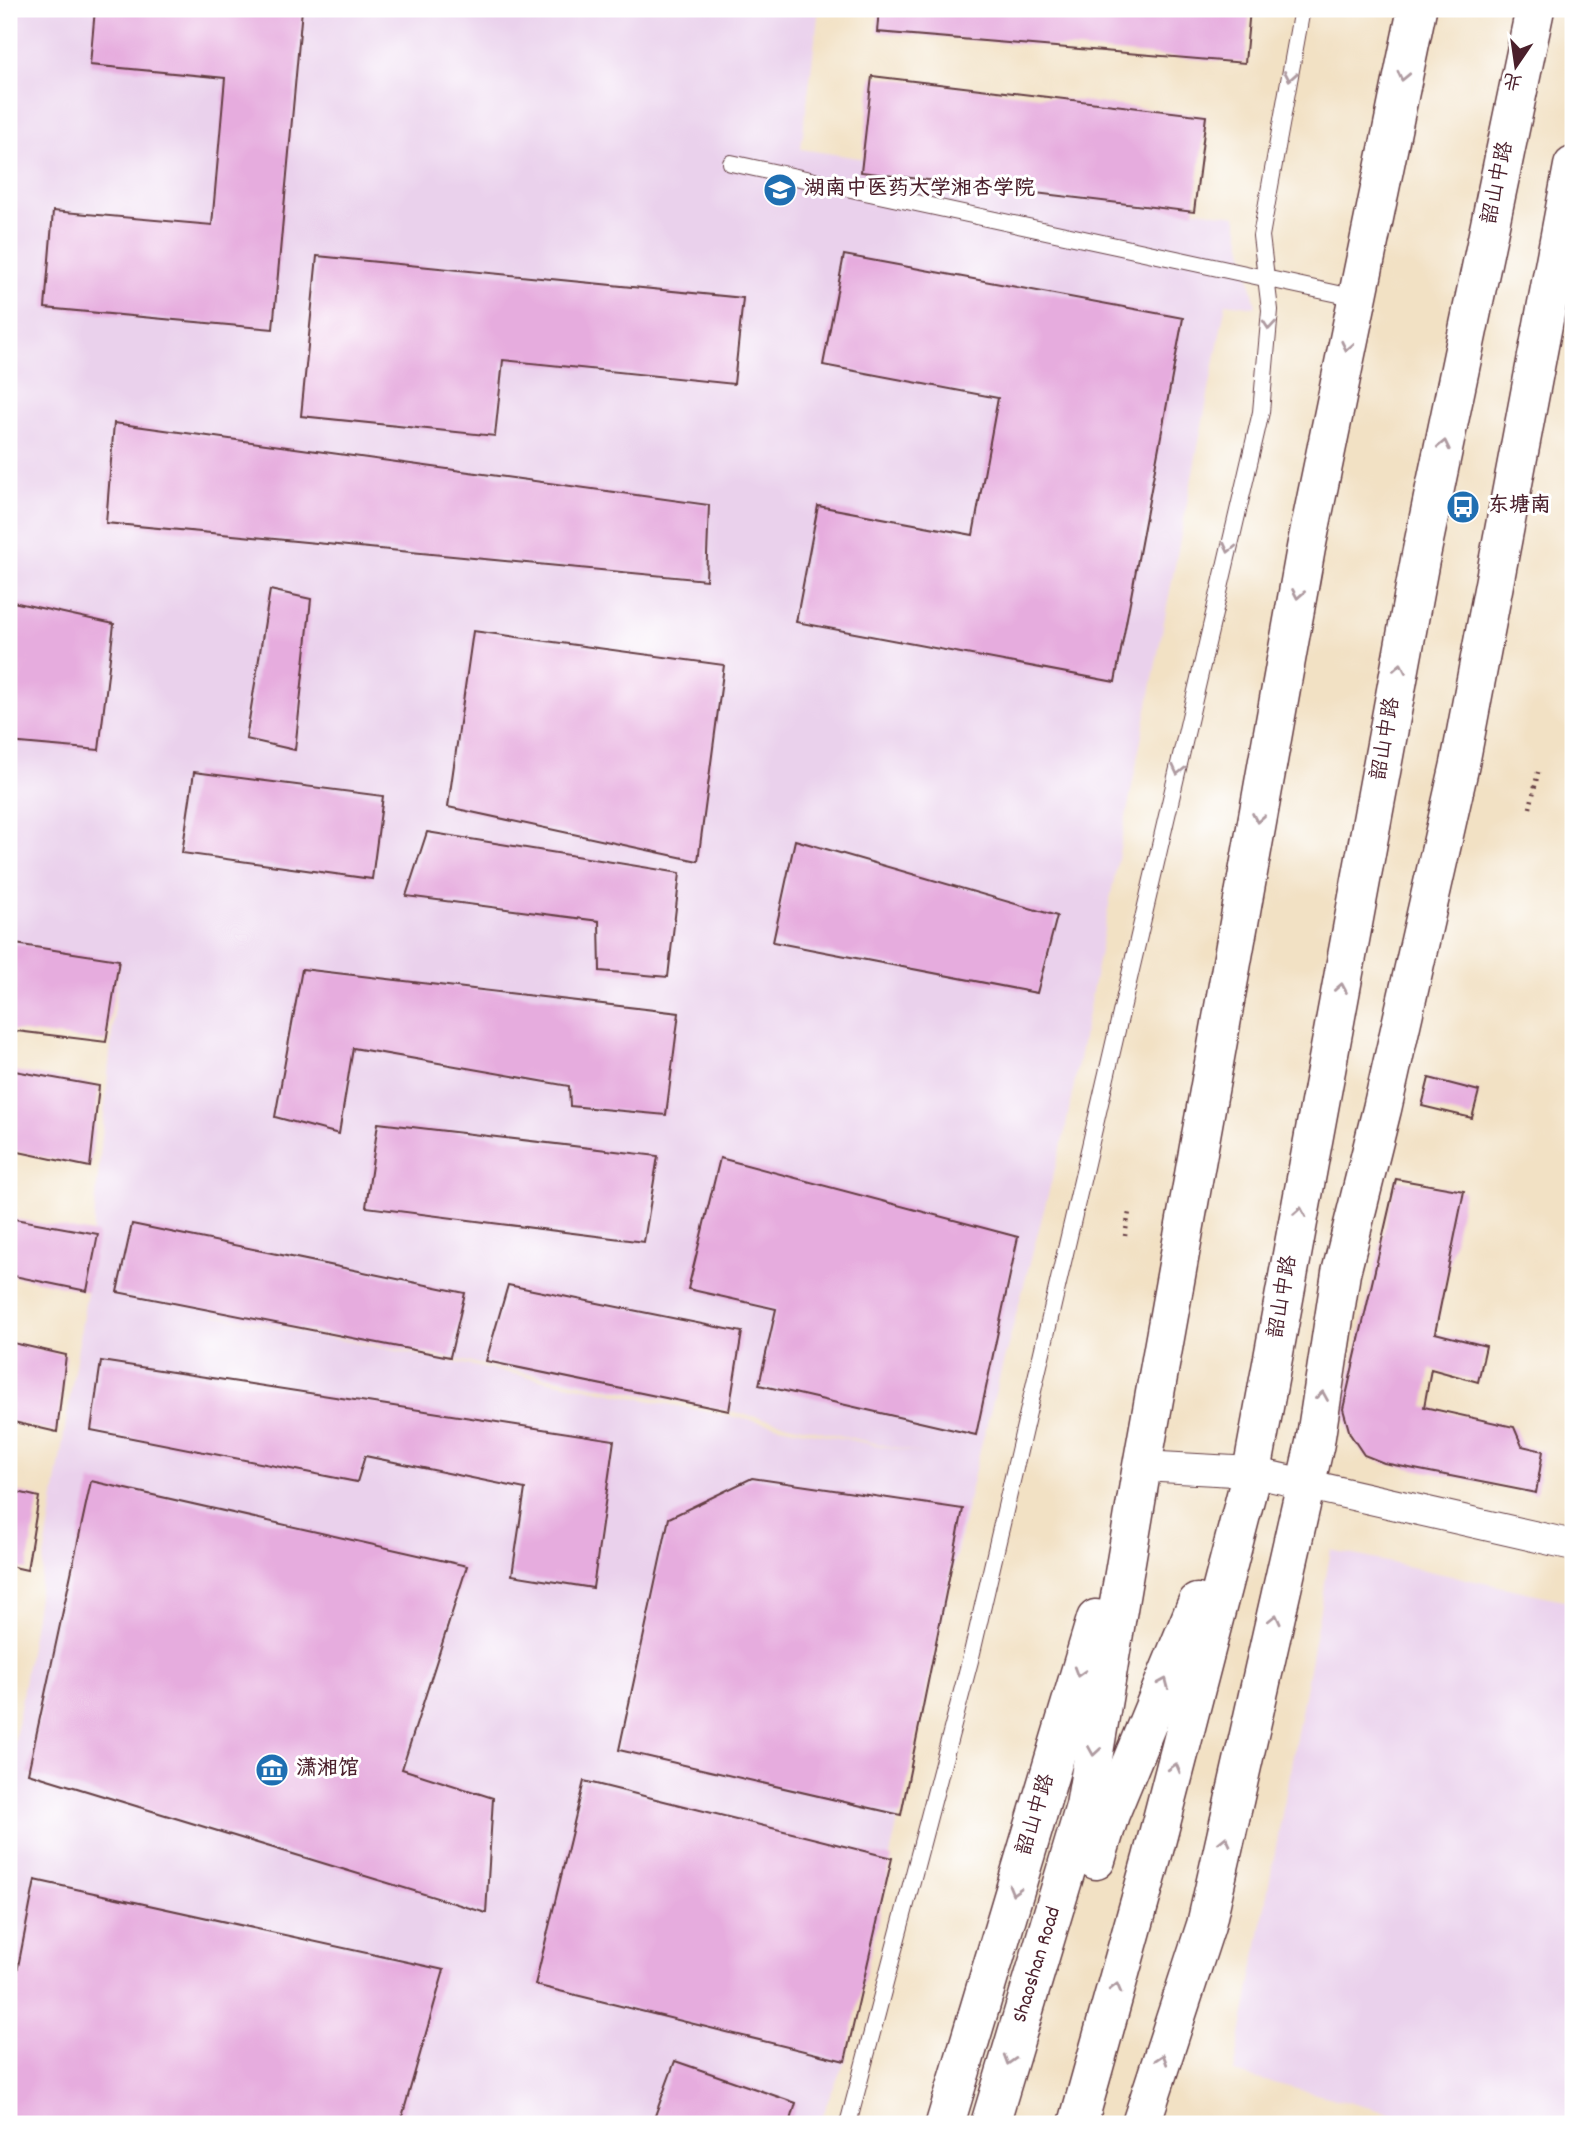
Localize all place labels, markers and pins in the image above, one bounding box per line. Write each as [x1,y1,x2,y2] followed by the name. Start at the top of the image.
[761,171,799,209] school or university icon: 湖南中医药大学湘杏学院
[804,175,1035,205] place label: 湖南中医药大学湘杏学院
[1444,488,1482,526] bus stop icon: 东塘南
[1488,492,1551,522] place label: 东塘南
[253,1751,291,1789] museum icon: 潇湘馆
[296,1755,359,1785] place label: 潇湘馆

